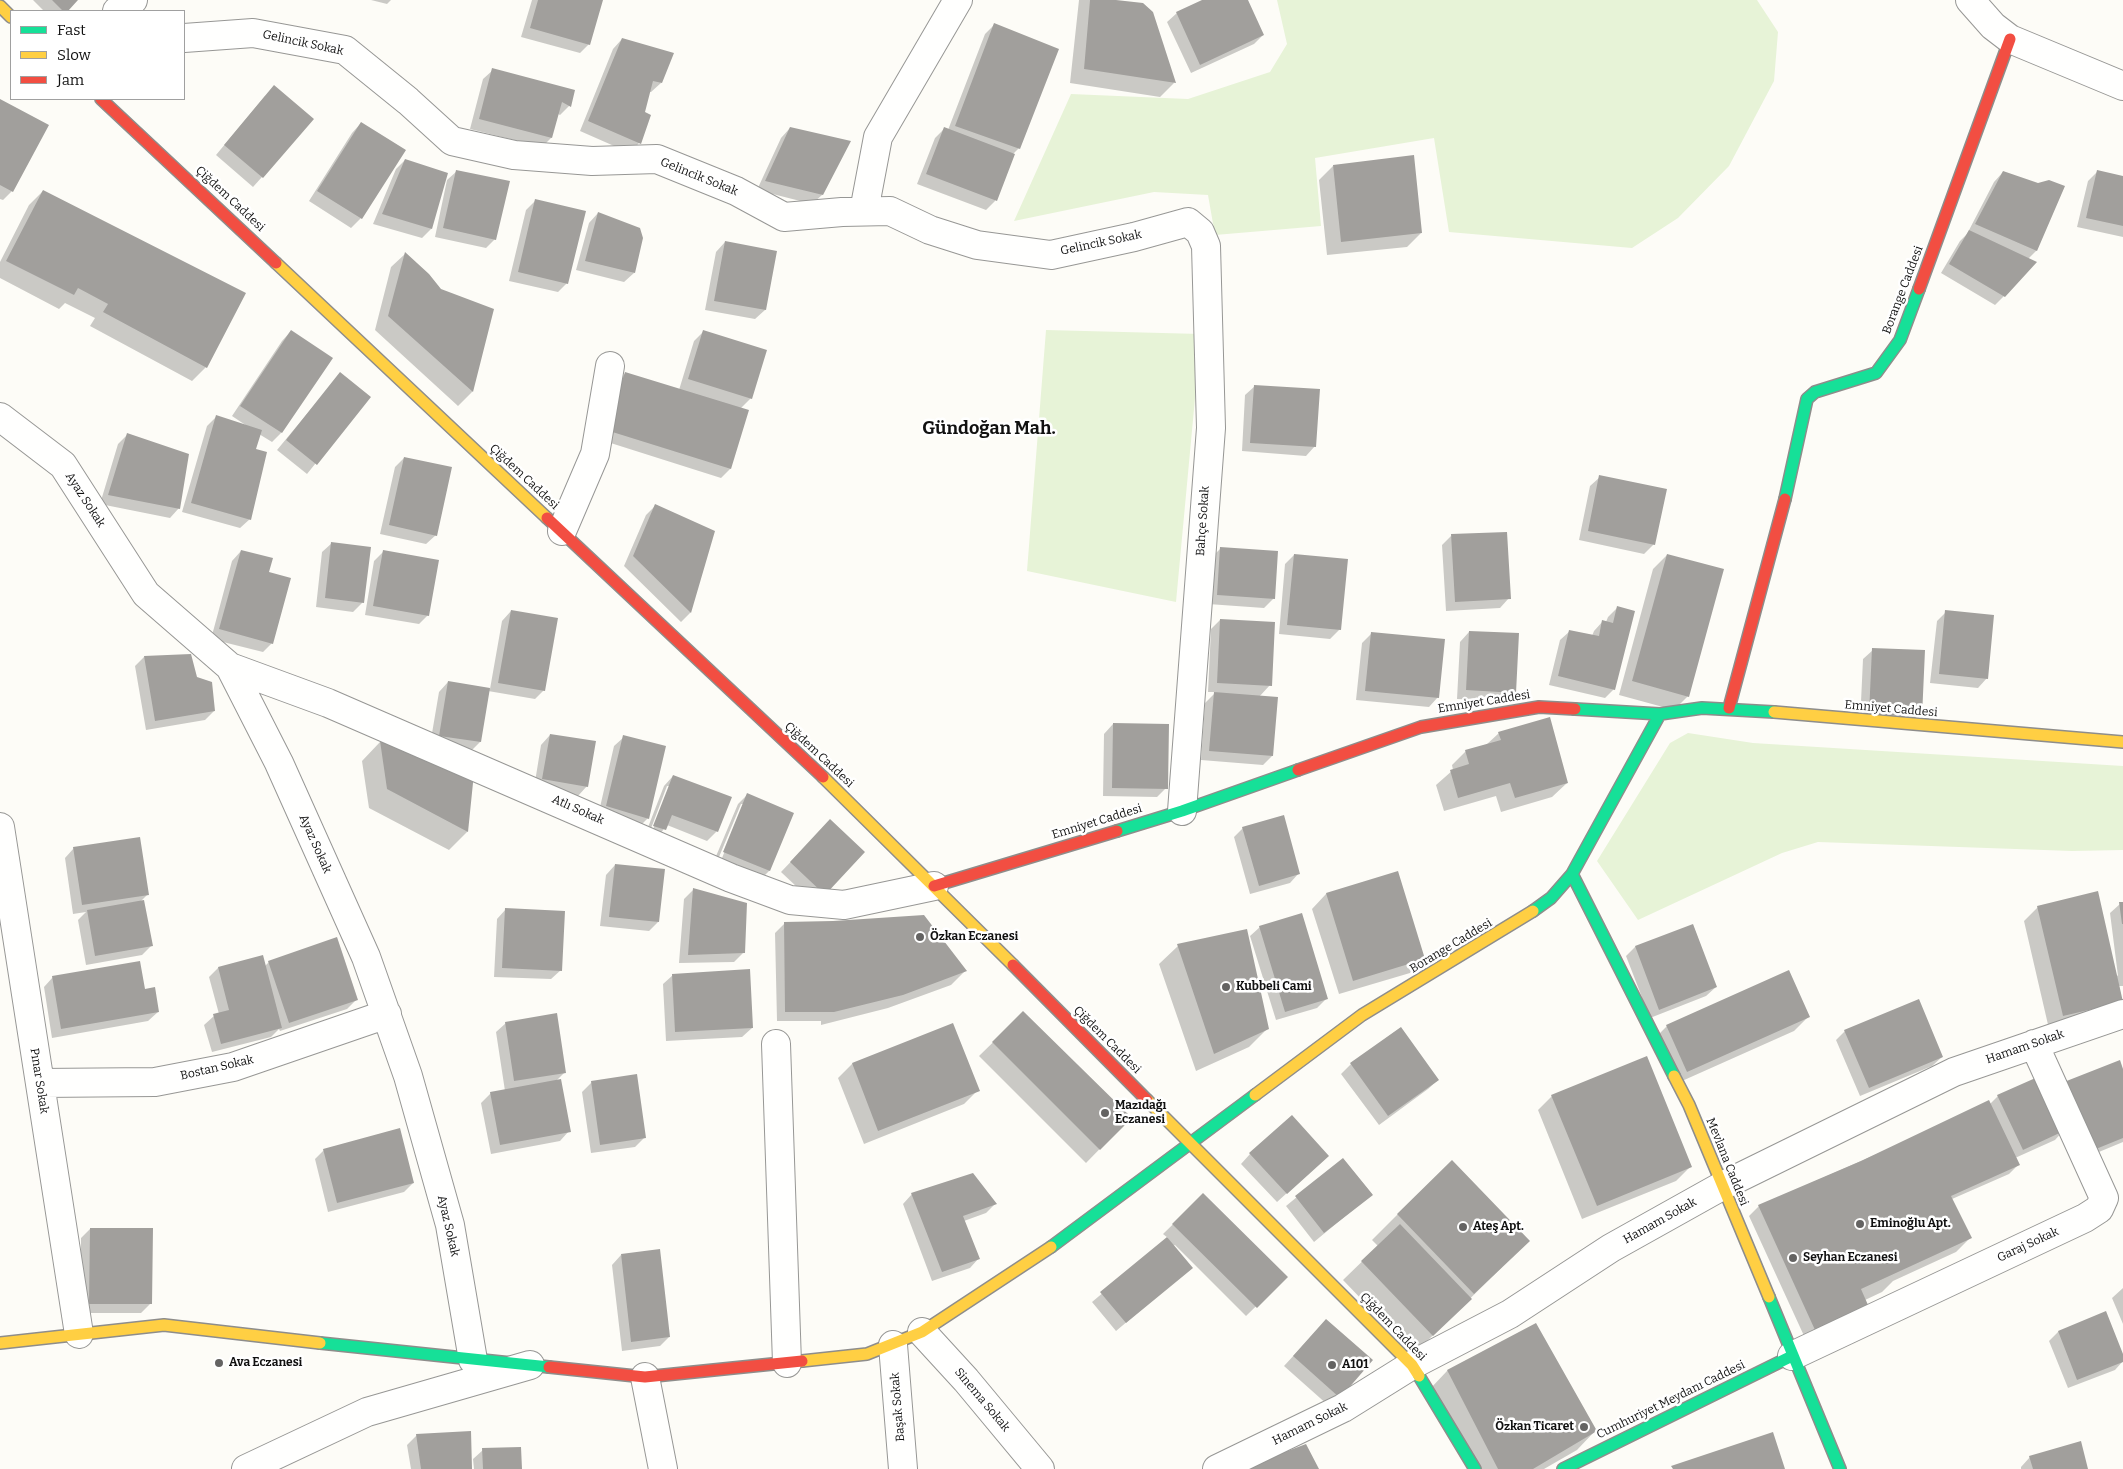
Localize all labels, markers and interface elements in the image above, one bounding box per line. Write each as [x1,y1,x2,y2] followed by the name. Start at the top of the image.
[10,10,185,100] legend
[57,21,86,39] text: Fast
[261,27,345,59] street label: Gelincik Sokak
[57,46,91,64] text: Slow
[57,71,84,89] text: Jam
[658,155,740,199] street label: Gelincik Sokak
[192,163,268,235] street label: Çiğdem Caddesi
[1059,227,1143,259] street label: Gelincik Sokak
[1880,244,1926,336] street label: Borange Caddesi
[922,418,1056,440] district label: Gündoğan Mah.
[486,441,562,513] street label: Çiğdem Caddesi
[62,470,108,530] street label: Ayaz Sokak
[1193,486,1213,556] street label: Bahçe Sokak
[1437,688,1531,716] street label: Emniyet Caddesi
[1844,698,1938,720] street label: Emniyet Caddesi
[781,719,857,791] street label: Çiğdem Caddesi
[550,792,606,828] street label: Atlı Sokak
[1050,801,1144,843] street label: Emniyet Caddesi
[296,813,334,875] street label: Ayaz Sokak
[1407,916,1495,976] street label: Borange Caddesi
[930,930,1018,944] place label: Özkan Eczanesi
[914,931,926,943] marker: Özkan Eczanesi
[1236,980,1312,994] place label: Kubbeli Cami
[1220,981,1232,993] marker: Kubbeli Cami
[1070,1003,1144,1077] street label: Çiğdem Caddesi
[1984,1027,2066,1067] street label: Hamam Sokak
[27,1047,51,1115] street label: Pınar Sokak
[179,1053,255,1083] street label: Bostan Sokak
[1115,1099,1166,1127] place label: Mazıdağı Eczanesi
[1099,1107,1111,1119] marker: Mazıdağı Eczanesi
[1703,1116,1751,1208] street label: Mevlana Caddesi
[434,1194,462,1258] street label: Ayaz Sokak
[1621,1195,1699,1247] street label: Hamam Sokak
[1870,1217,1951,1231] place label: Eminoğlu Apt.
[1854,1218,1866,1230] marker: Eminoğlu Apt.
[1473,1220,1524,1234] place label: Ateş Apt.
[1457,1221,1469,1233] marker: Ateş Apt.
[1995,1224,2061,1266] street label: Garaj Sokak
[1803,1251,1898,1265] place label: Seyhan Eczanesi
[1787,1252,1799,1264] marker: Seyhan Eczanesi
[1357,1290,1429,1364] street label: Çiğdem Caddesi
[229,1356,302,1370] place label: Ava Eczanesi
[213,1357,225,1369] marker: Ava Eczanesi
[1342,1358,1368,1372] place label: A101
[1594,1358,1748,1442] street label: Cumhuriyet Meydanı Caddesi
[1326,1359,1338,1371] marker: A101
[951,1365,1013,1435] street label: Sinema Sokak
[888,1372,908,1442] street label: Başak Sokak
[1270,1400,1350,1448] street label: Hamam Sokak
[1495,1420,1574,1434] place label: Özkan Ticaret
[1578,1421,1590,1433] marker: Özkan Ticaret

